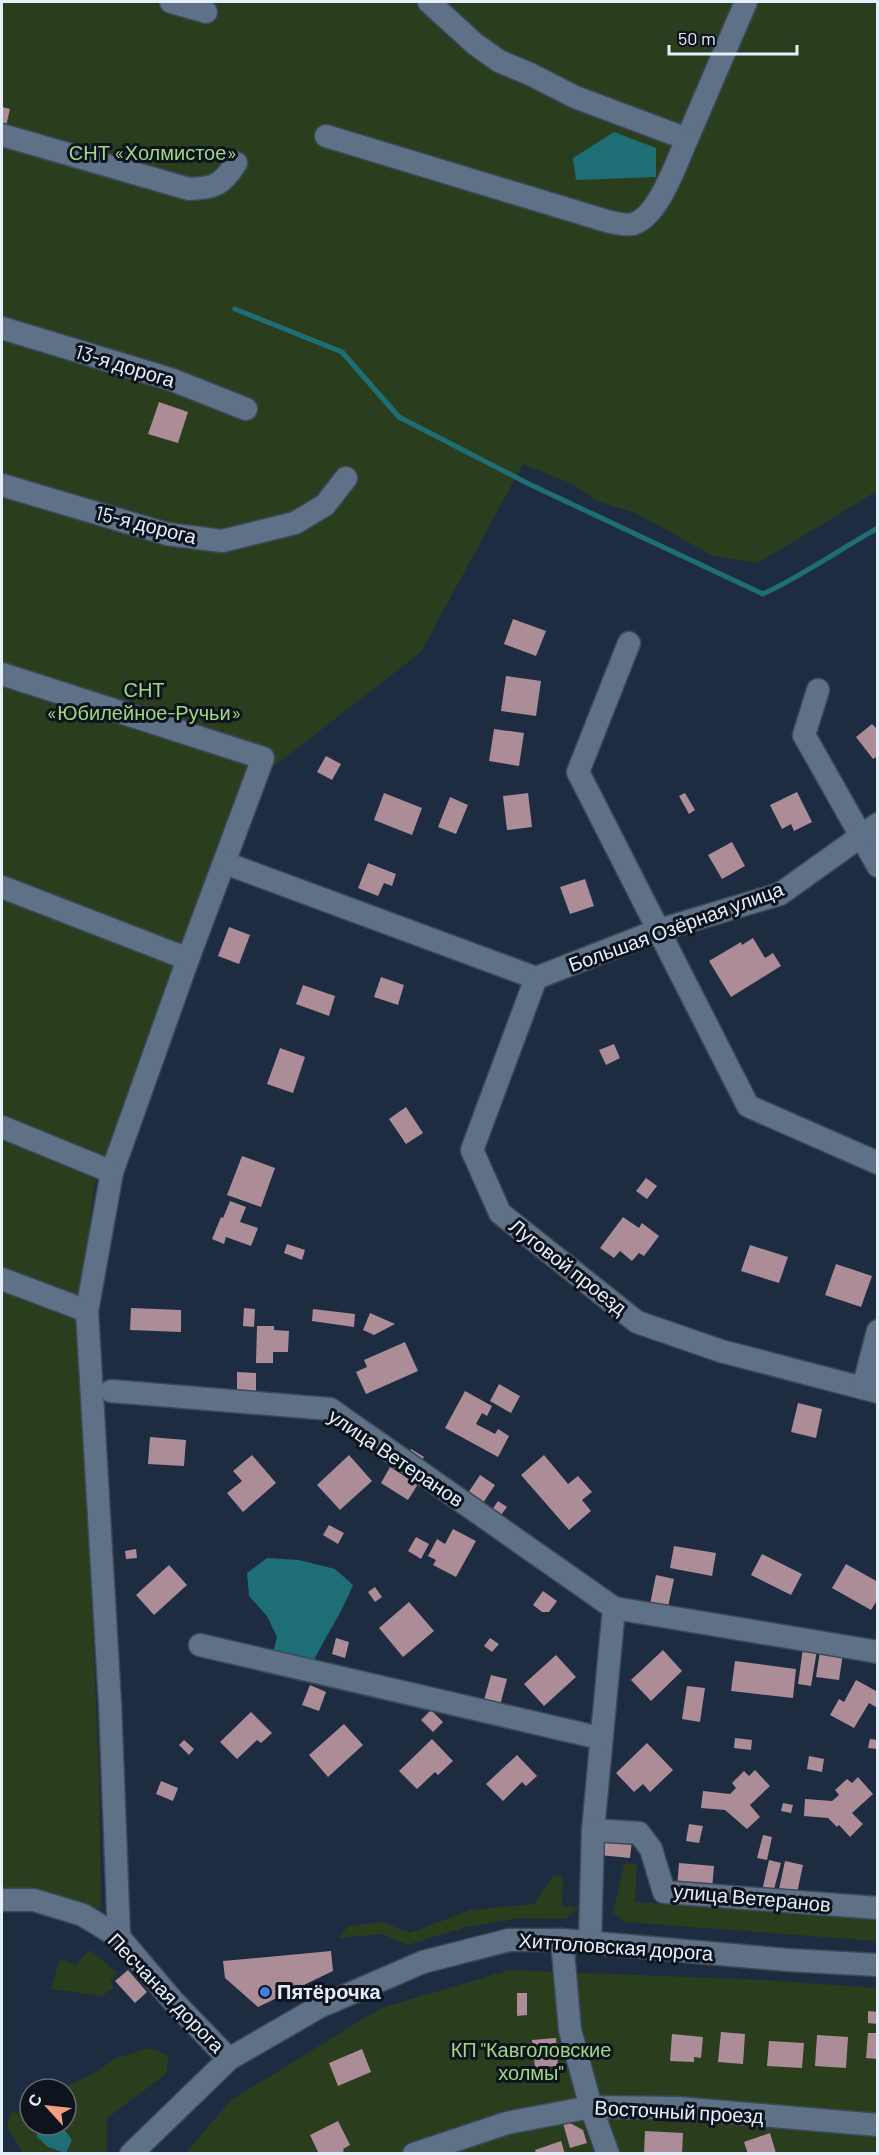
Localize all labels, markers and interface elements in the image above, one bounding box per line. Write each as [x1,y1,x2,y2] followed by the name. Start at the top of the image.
[669,18,796,56] scale bar
[678,27,716,49] text: 50 m
[69,140,237,164] park label: СНТ «Холмистое»
[73,339,179,392] street label: 13-я дорога
[93,500,200,548] street label: 15-я дорога
[47,677,241,724] park label: СНТ «Юбилейное-Ручьи»
[565,876,787,976] street label: Большая Озёрная улица
[505,1213,632,1320] street label: Луговой проезд
[324,1403,469,1511] street label: улица Ветеранов
[672,1878,832,1916] street label: улица Ветеранов
[518,1927,715,1965] street label: Хиттоловская дорога
[104,1928,230,2058] street label: Песчаная дорога
[277,1979,382,2003] place label: Пятёрочка
[258,1985,272,1999] marker: Пятёрочка
[451,2037,611,2084] park label: КП "Кавголовские холмы"
[18,2077,78,2137] north arrow
[23,2090,45,2109] text: С
[594,2095,765,2127] street label: Восточный проезд

